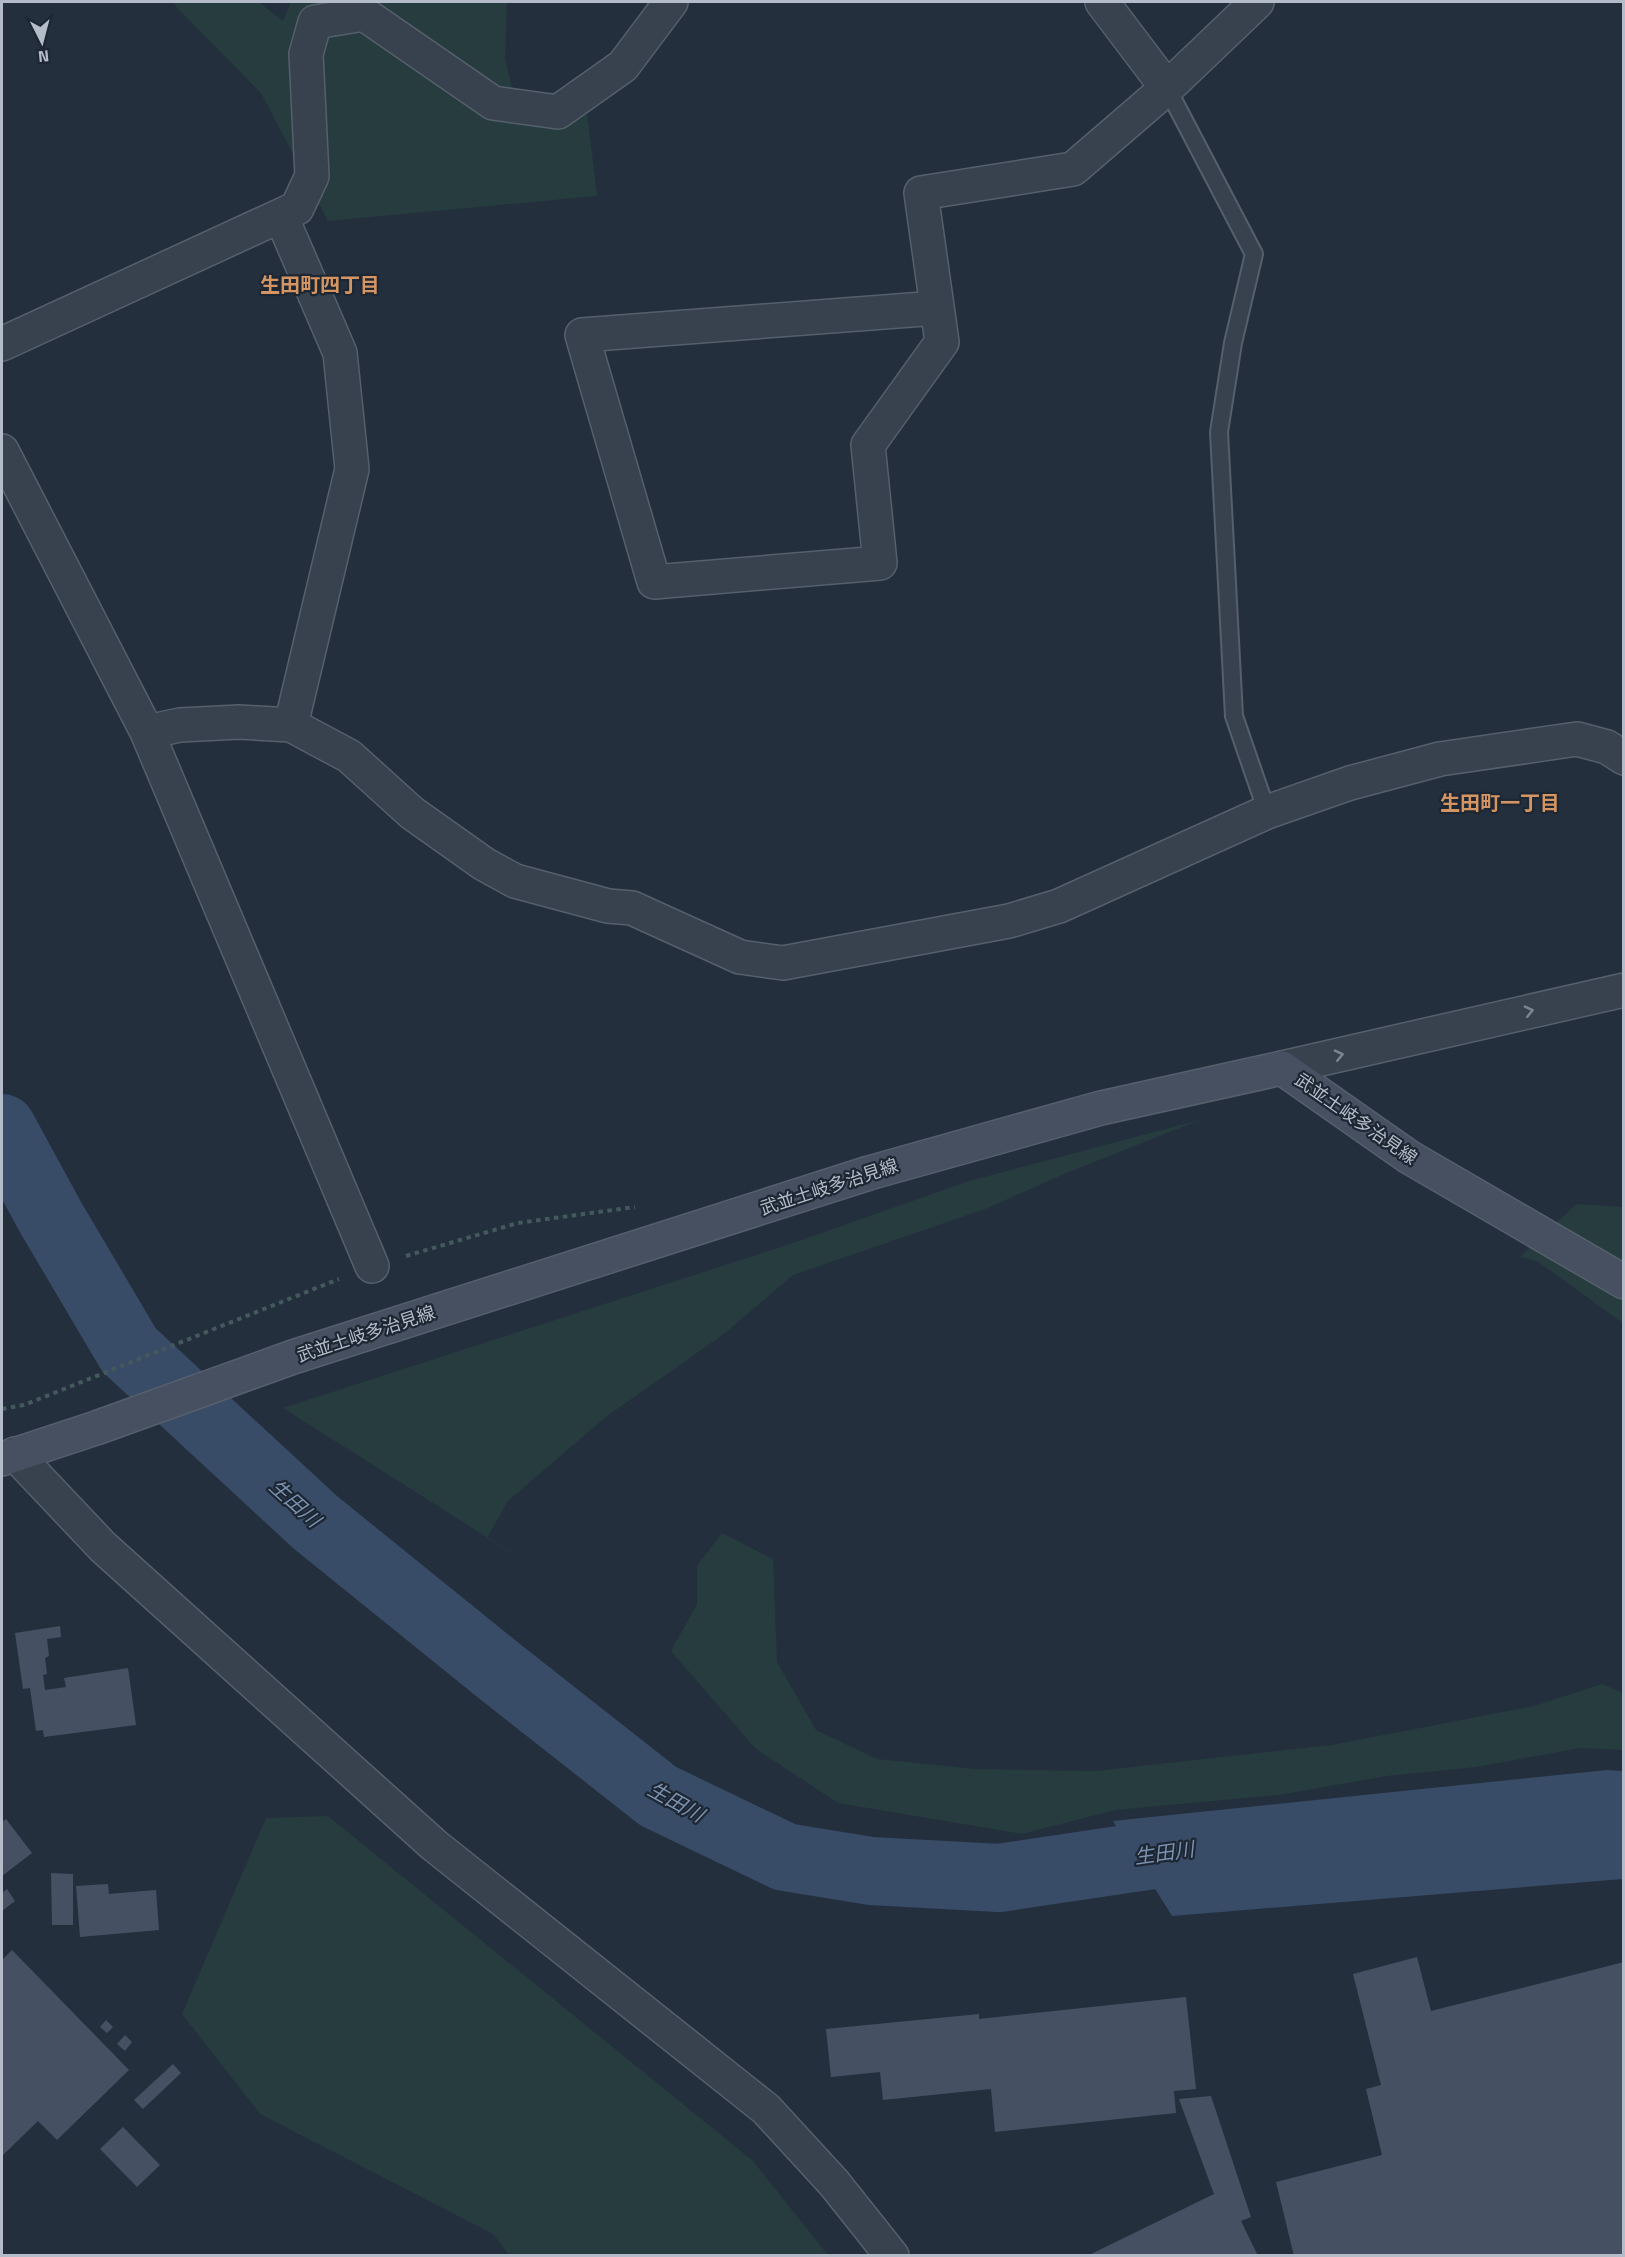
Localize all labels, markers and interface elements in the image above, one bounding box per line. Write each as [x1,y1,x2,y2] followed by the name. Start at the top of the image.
[12,12,72,72] north arrow
[37,44,50,69] text: N
[260,269,380,300] district label: 生田町四丁目
[1440,787,1560,818] district label: 生田町一丁目
[1524,1006,1534,1019] one-way arrow
[1334,1050,1344,1063] one-way arrow
[1290,1066,1423,1171] street label: 武並土岐多治見線
[756,1151,901,1222] street label: 武並土岐多治見線
[293,1298,438,1369] street label: 武並土岐多治見線
[263,1471,329,1536] water label: 生田川
[642,1773,712,1831] water label: 生田川
[1132,1833,1198,1872] water label: 生田川

